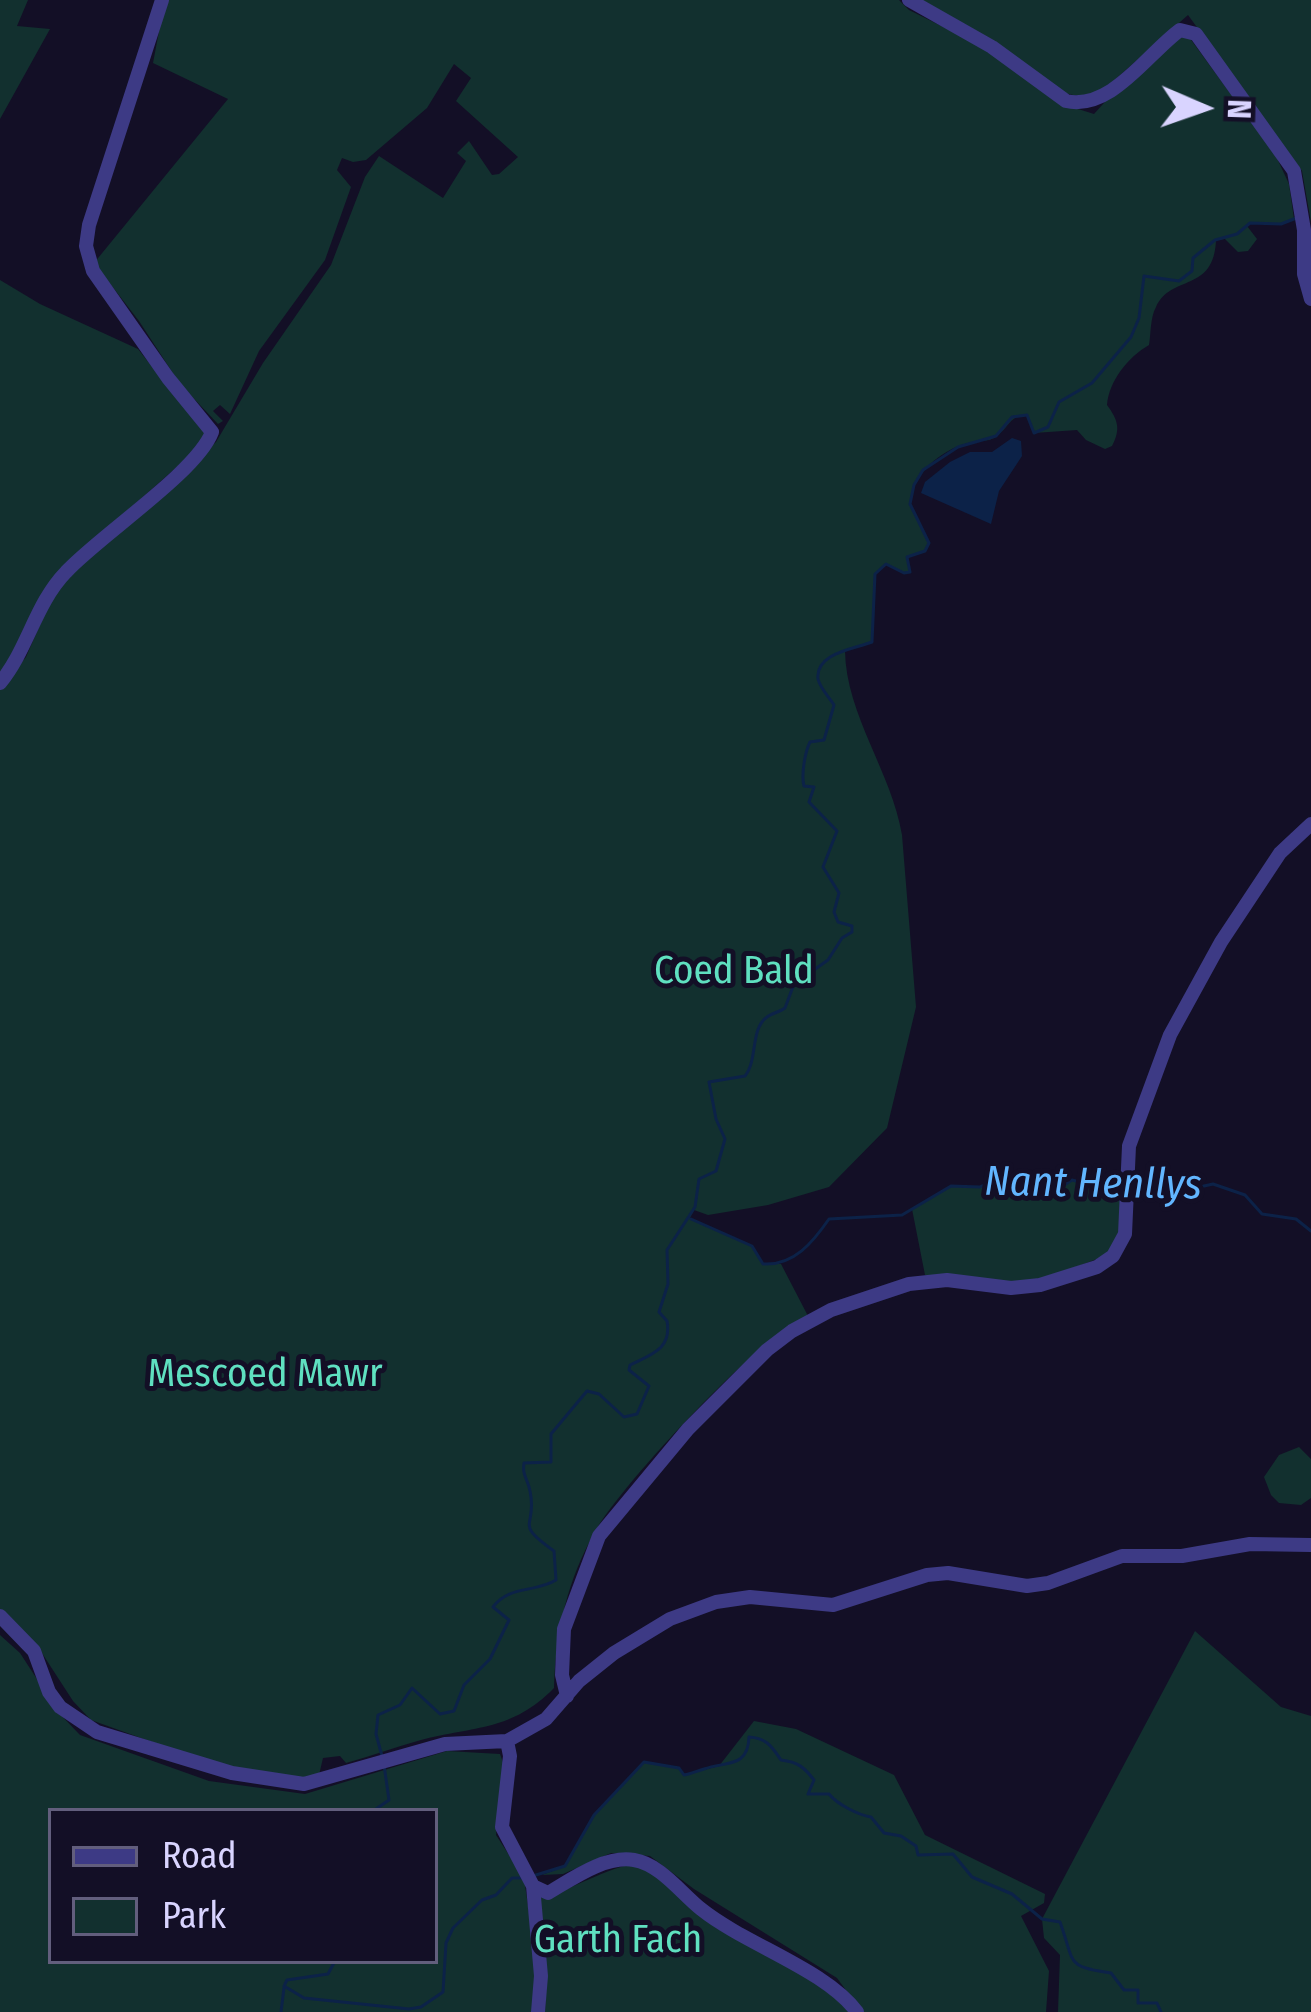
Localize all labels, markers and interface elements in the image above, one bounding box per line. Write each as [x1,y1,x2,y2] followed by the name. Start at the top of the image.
[1143,48,1263,168] north arrow
[1219,99,1259,120] text: N
[654,949,814,995] park label: Coed Bald
[984,1158,1202,1212] water label: Nant Henllys
[147,1352,383,1398] park label: Mescoed Mawr
[48,1808,438,1964] legend
[162,1834,237,1878] text: Road
[162,1894,226,1938] text: Park
[534,1918,702,1964] park label: Garth Fach

